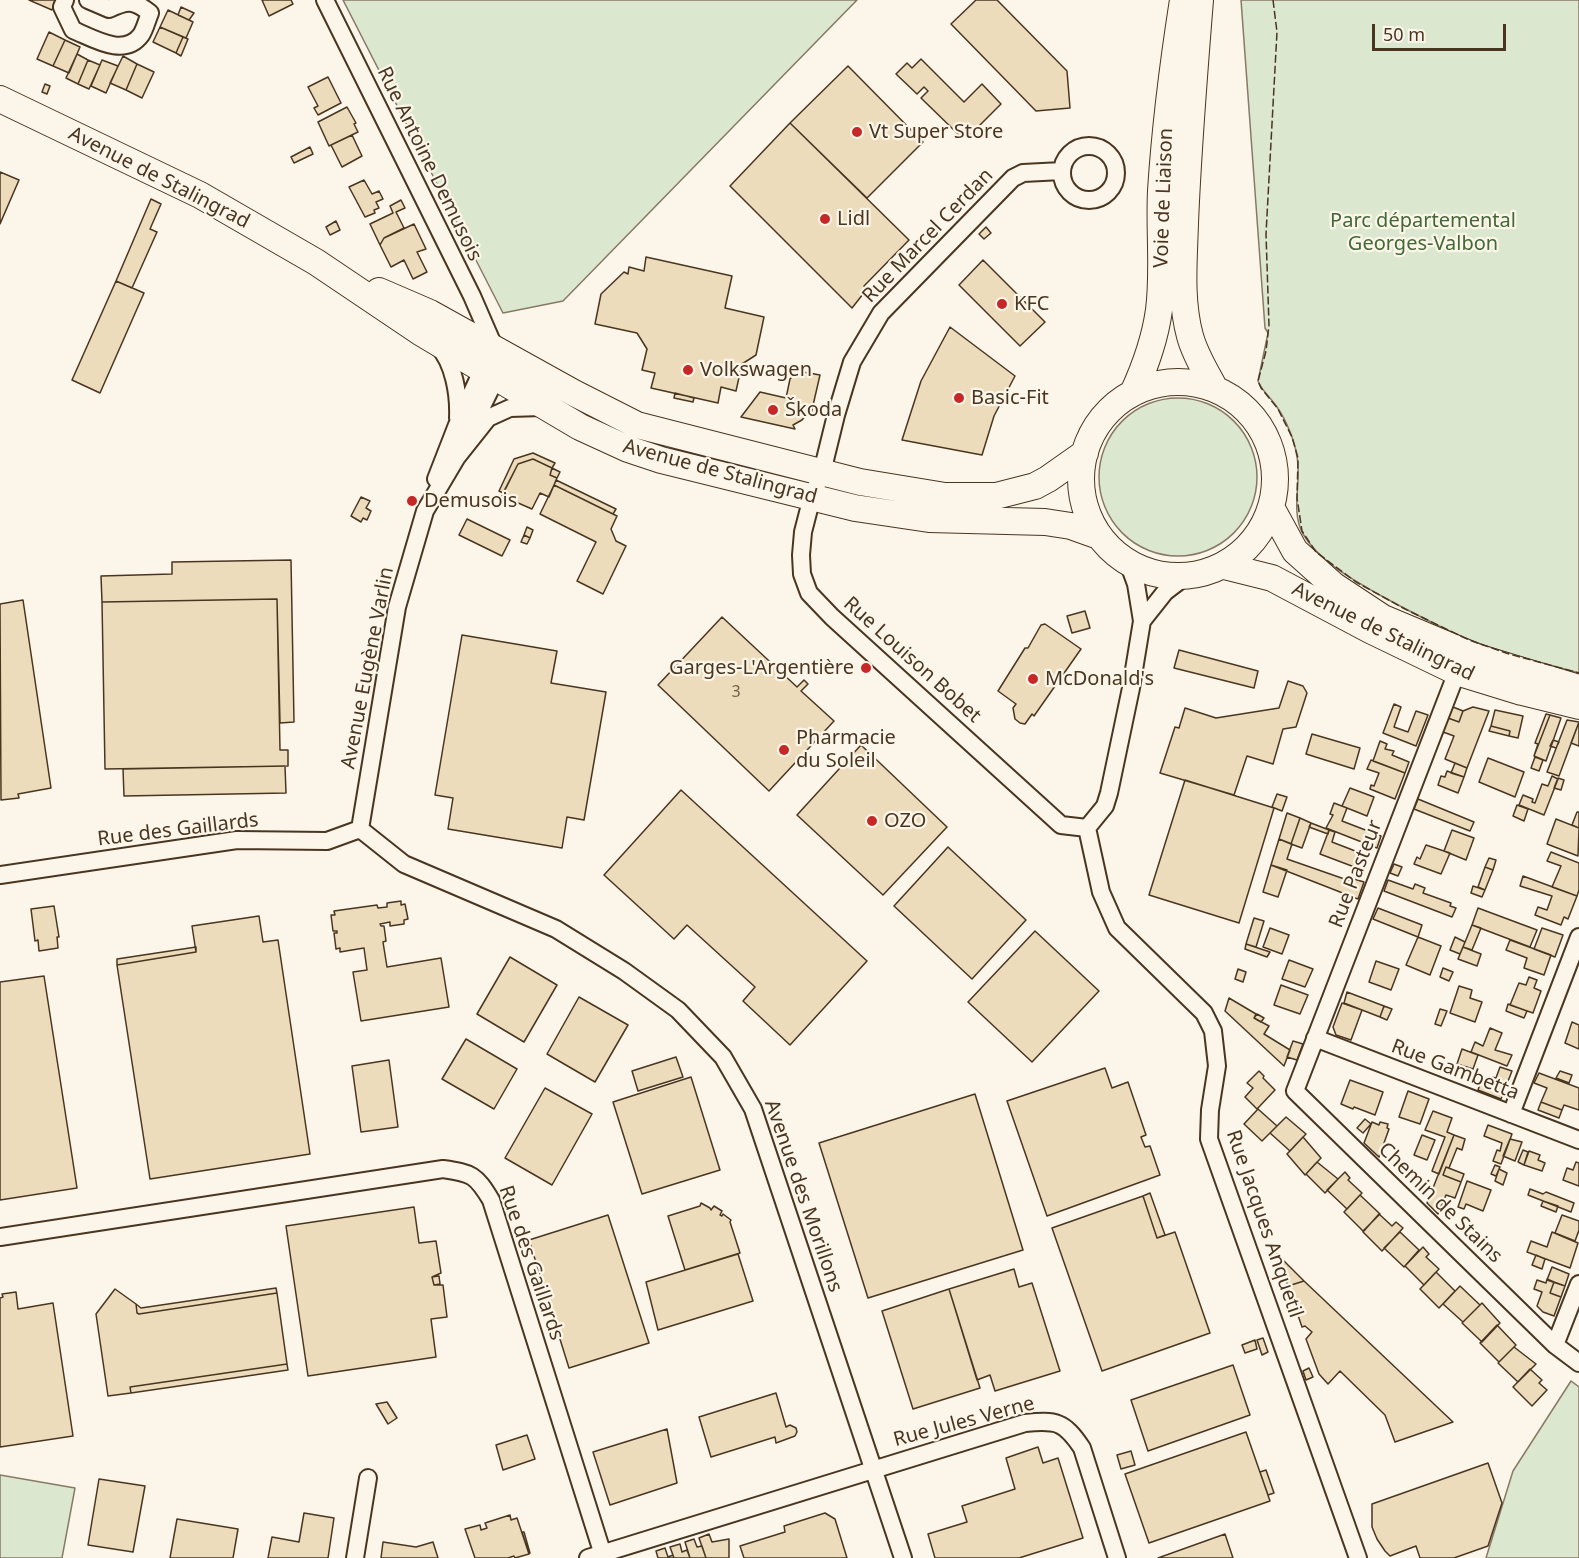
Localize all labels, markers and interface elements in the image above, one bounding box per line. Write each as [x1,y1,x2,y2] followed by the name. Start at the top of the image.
[1375,12,1508,50] scale bar
[1383,22,1425,46] text: 50 m
[372,63,486,265] street label: Rue Antoine Demusois
[869,120,1003,144] place label: Vt Super Store
[64,122,254,234] street label: Avenue de Stalingrad
[850,125,864,139] marker: Vt Super Store
[1150,128,1178,268] street label: Voie de Liaison
[858,164,998,308] street label: Rue Marcel Cerdan
[837,207,870,231] place label: Lidl
[1330,209,1516,256] park label: Parc départemental Georges-Valbon
[818,212,832,226] marker: Lidl
[1014,292,1049,316] place label: KFC
[995,297,1009,311] marker: KFC
[700,358,812,382] place label: Volkswagen
[681,363,695,377] marker: Volkswagen
[971,386,1049,410] place label: Basic-Fit
[952,391,966,405] marker: Basic-Fit
[785,398,842,422] place label: Škoda
[766,403,780,417] marker: Škoda
[620,435,820,509] street label: Avenue de Stalingrad
[424,489,517,513] place label: Demusois
[405,494,419,508] marker: Demusois
[337,565,399,771] street label: Avenue Eugène Varlin
[1288,577,1478,687] street label: Avenue de Stalingrad
[838,592,986,728] street label: Rue Louison Bobet
[669,656,854,680] place label: Garges-L'Argentière
[859,661,873,675] marker: Garges-L'Argentière
[1045,667,1154,691] place label: McDonald's
[1026,672,1040,686] marker: McDonald's
[731,682,741,702] house number: 3
[796,726,896,773] place label: Pharmacie du Soleil
[777,743,791,757] marker: Pharmacie du Soleil
[96,808,260,852] street label: Rue des Gaillards
[884,809,926,833] place label: OZO
[865,814,879,828] marker: OZO
[1324,817,1388,931] street label: Rue Pasteur
[1388,1035,1522,1105] street label: Rue Gambetta
[759,1097,847,1295] street label: Avenue des Morillons
[1221,1127,1307,1321] street label: Rue Jacques Anquetil
[1373,1138,1507,1268] street label: Chemin de Stains
[493,1183,569,1343] street label: Rue des Gaillards
[891,1392,1037,1452] street label: Rue Jules Verne

